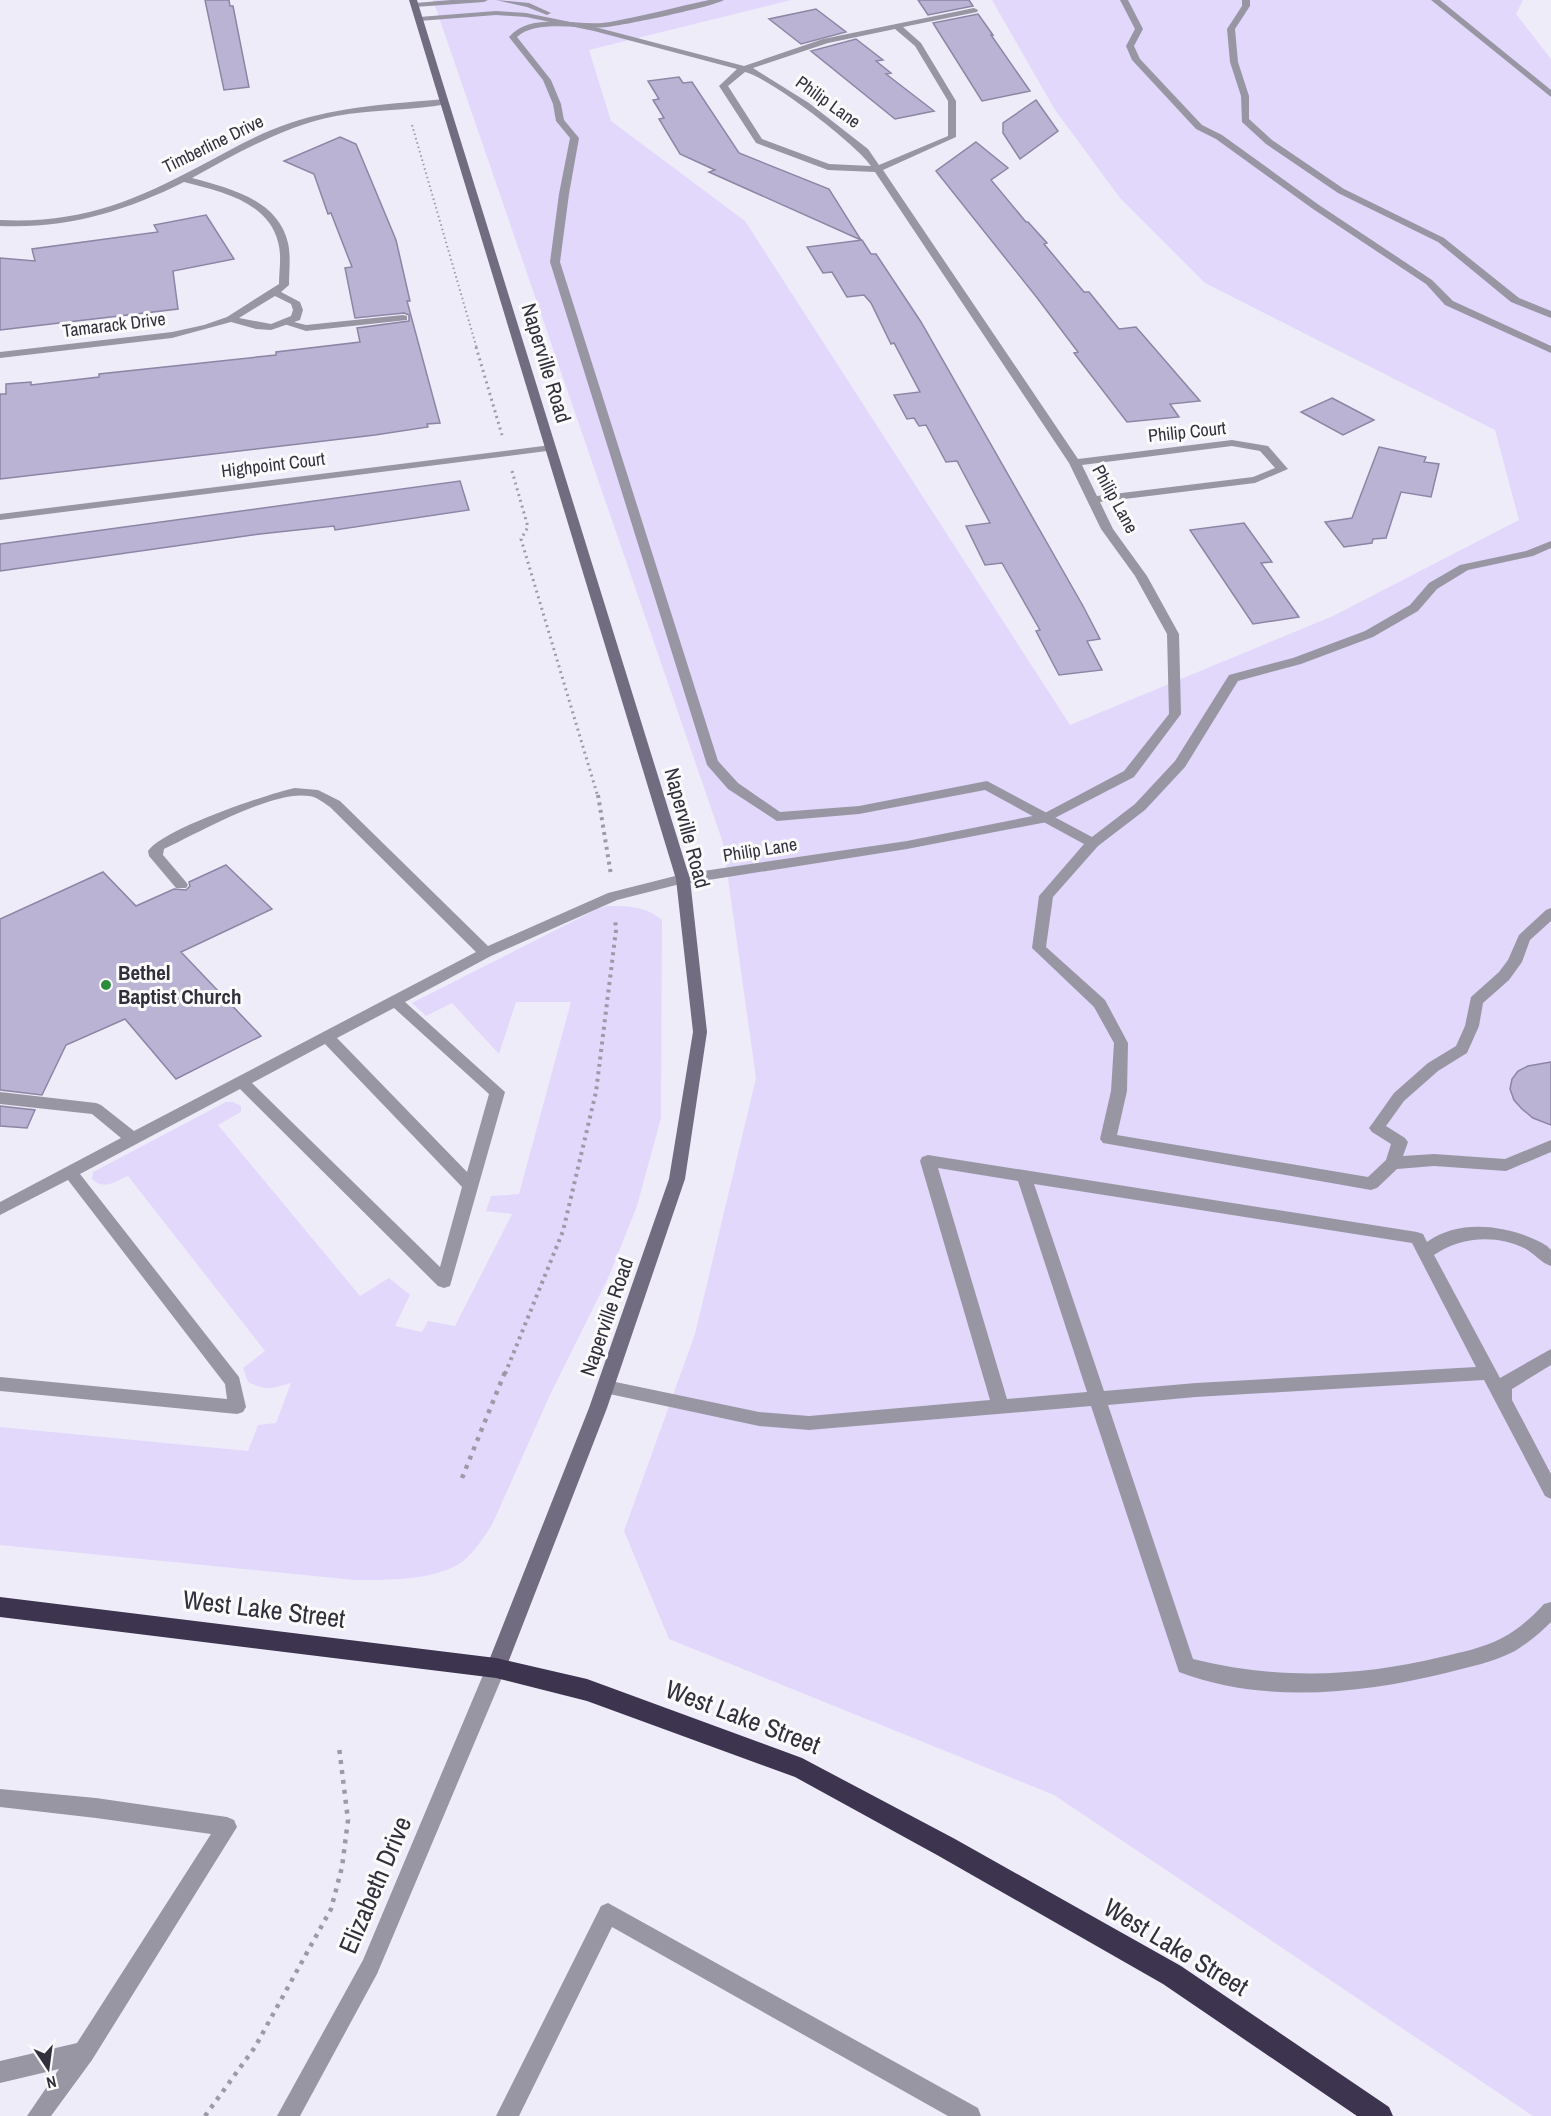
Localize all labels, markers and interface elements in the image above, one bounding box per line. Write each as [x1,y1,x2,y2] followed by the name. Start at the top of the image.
[791,70,866,134] street label: Philip Lane
[158,108,268,179] street label: Timberline Drive
[515,300,578,426] street label: Naperville Road
[61,306,167,343] street label: Tamarack Drive
[1147,415,1227,448] street label: Philip Court
[220,446,326,483] street label: Highpoint Court
[1086,460,1144,537] street label: Philip Lane
[657,764,717,891] street label: Naperville Road
[721,831,799,868] street label: Philip Lane
[118,958,241,1011] place label: Bethel Baptist Church
[99,978,113,992] marker: Bethel Baptist Church
[573,1254,640,1380] street label: Naperville Road
[181,1581,347,1636] street label: West Lake Street
[661,1671,826,1762] street label: West Lake Street
[330,1811,419,1959] street label: Elizabeth Drive
[1097,1890,1255,2004] street label: West Lake Street
[18,2038,78,2098] north arrow
[44,2071,58,2094] text: N

